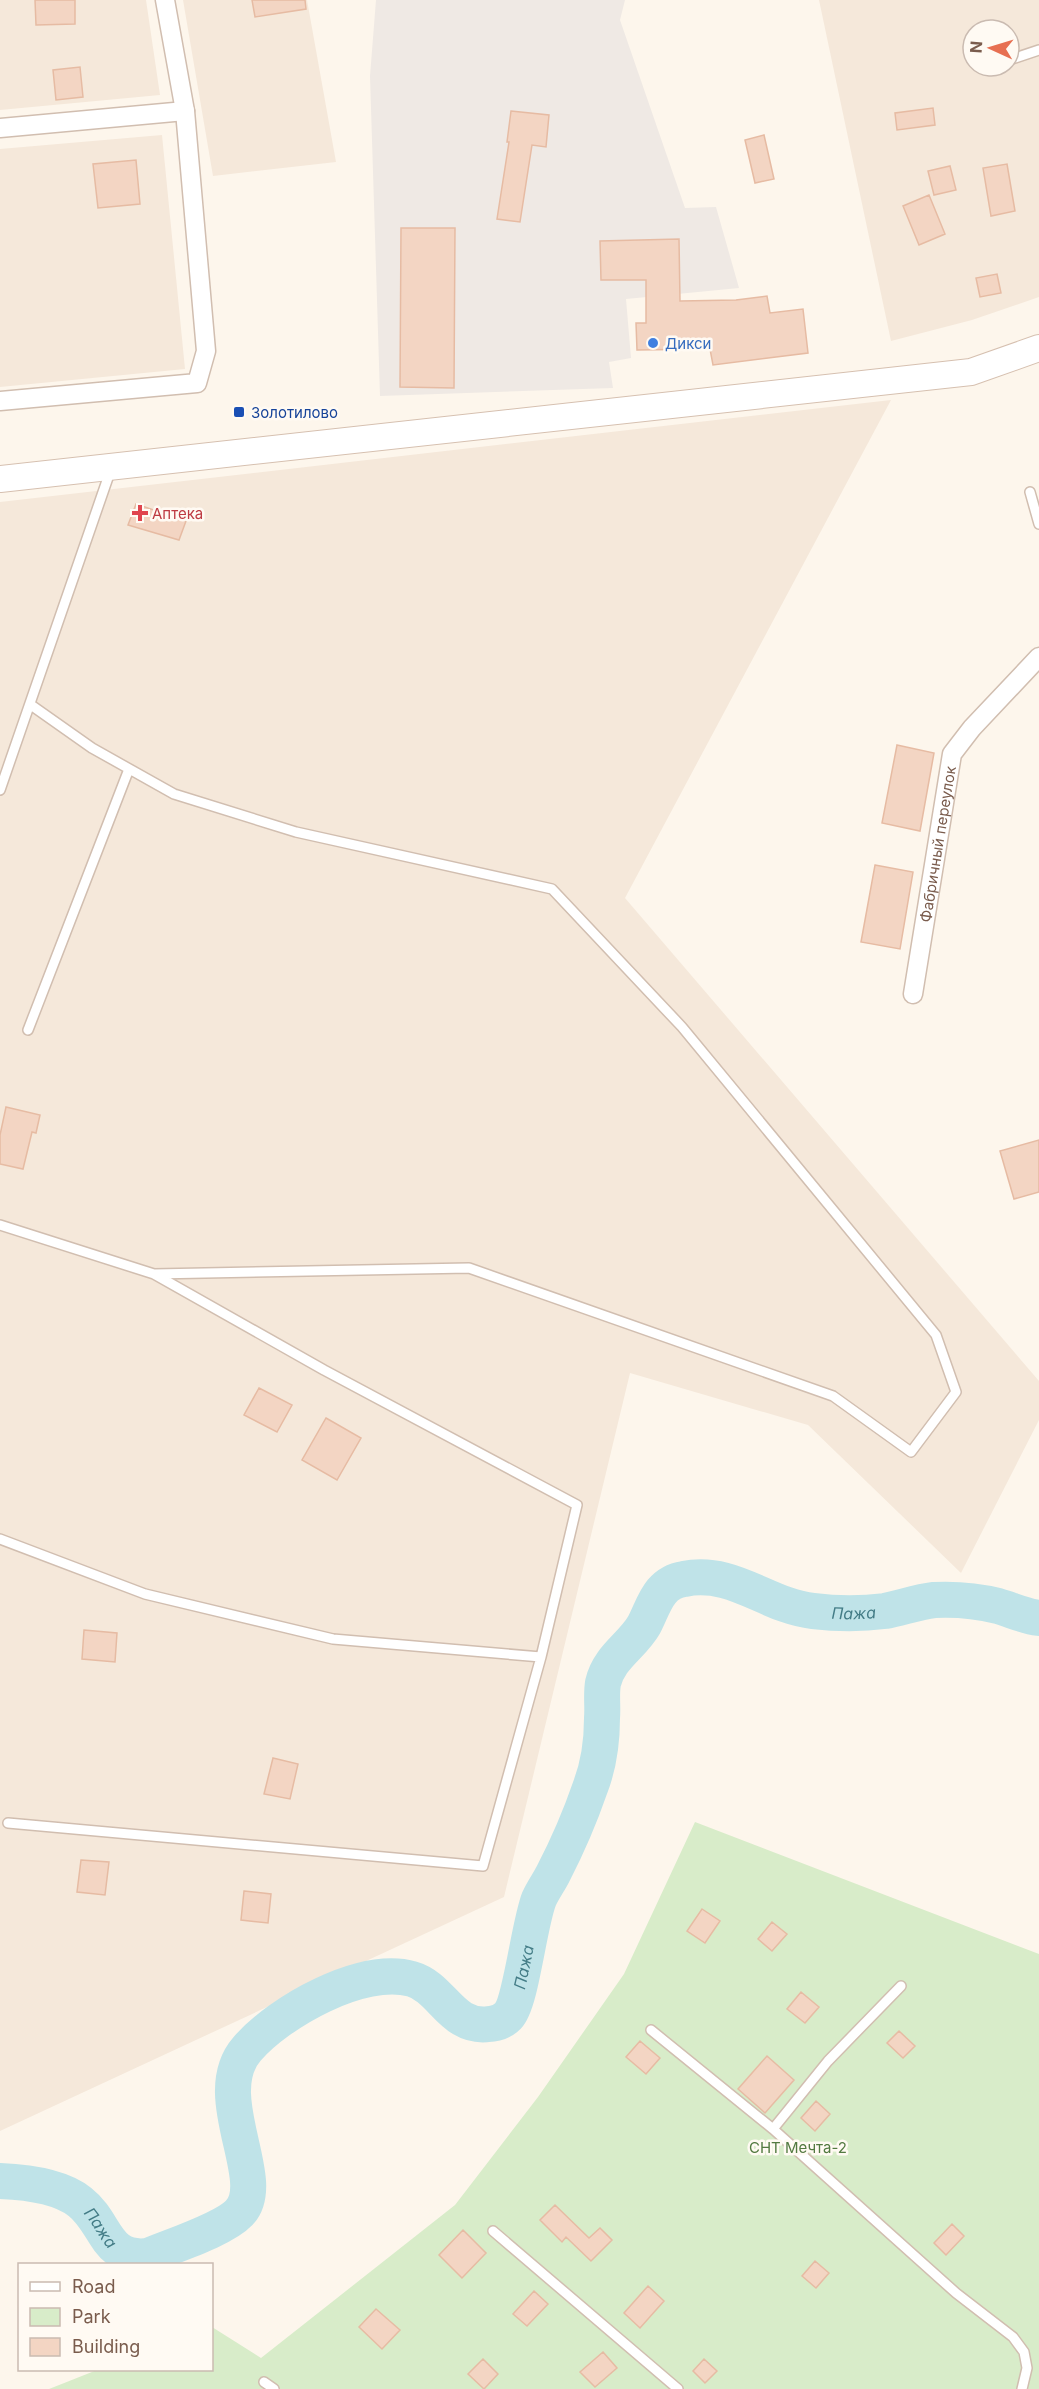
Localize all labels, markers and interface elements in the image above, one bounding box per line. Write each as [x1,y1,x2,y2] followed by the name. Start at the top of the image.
[961,18,1021,78] north arrow
[966,40,986,54] text: N
[665,334,711,353] place label: Дикси
[646,336,660,350] marker: Дикси
[251,403,338,422] place label: Золотилово
[232,405,246,419] marker: Золотилово
[152,504,203,523] place label: Аптека
[133,506,147,520] marker: Аптека
[915,764,959,924] street label: Фабричный переулок
[831,1602,877,1623] water label: Пажа
[509,1943,538,1991] water label: Пажа
[749,2138,847,2157] park label: СНТ Мечта-2
[80,2203,121,2252] water label: Пажа
[18,2263,213,2371] legend
[72,2276,115,2297] text: Road
[72,2306,111,2327] text: Park
[72,2336,140,2357] text: Building

